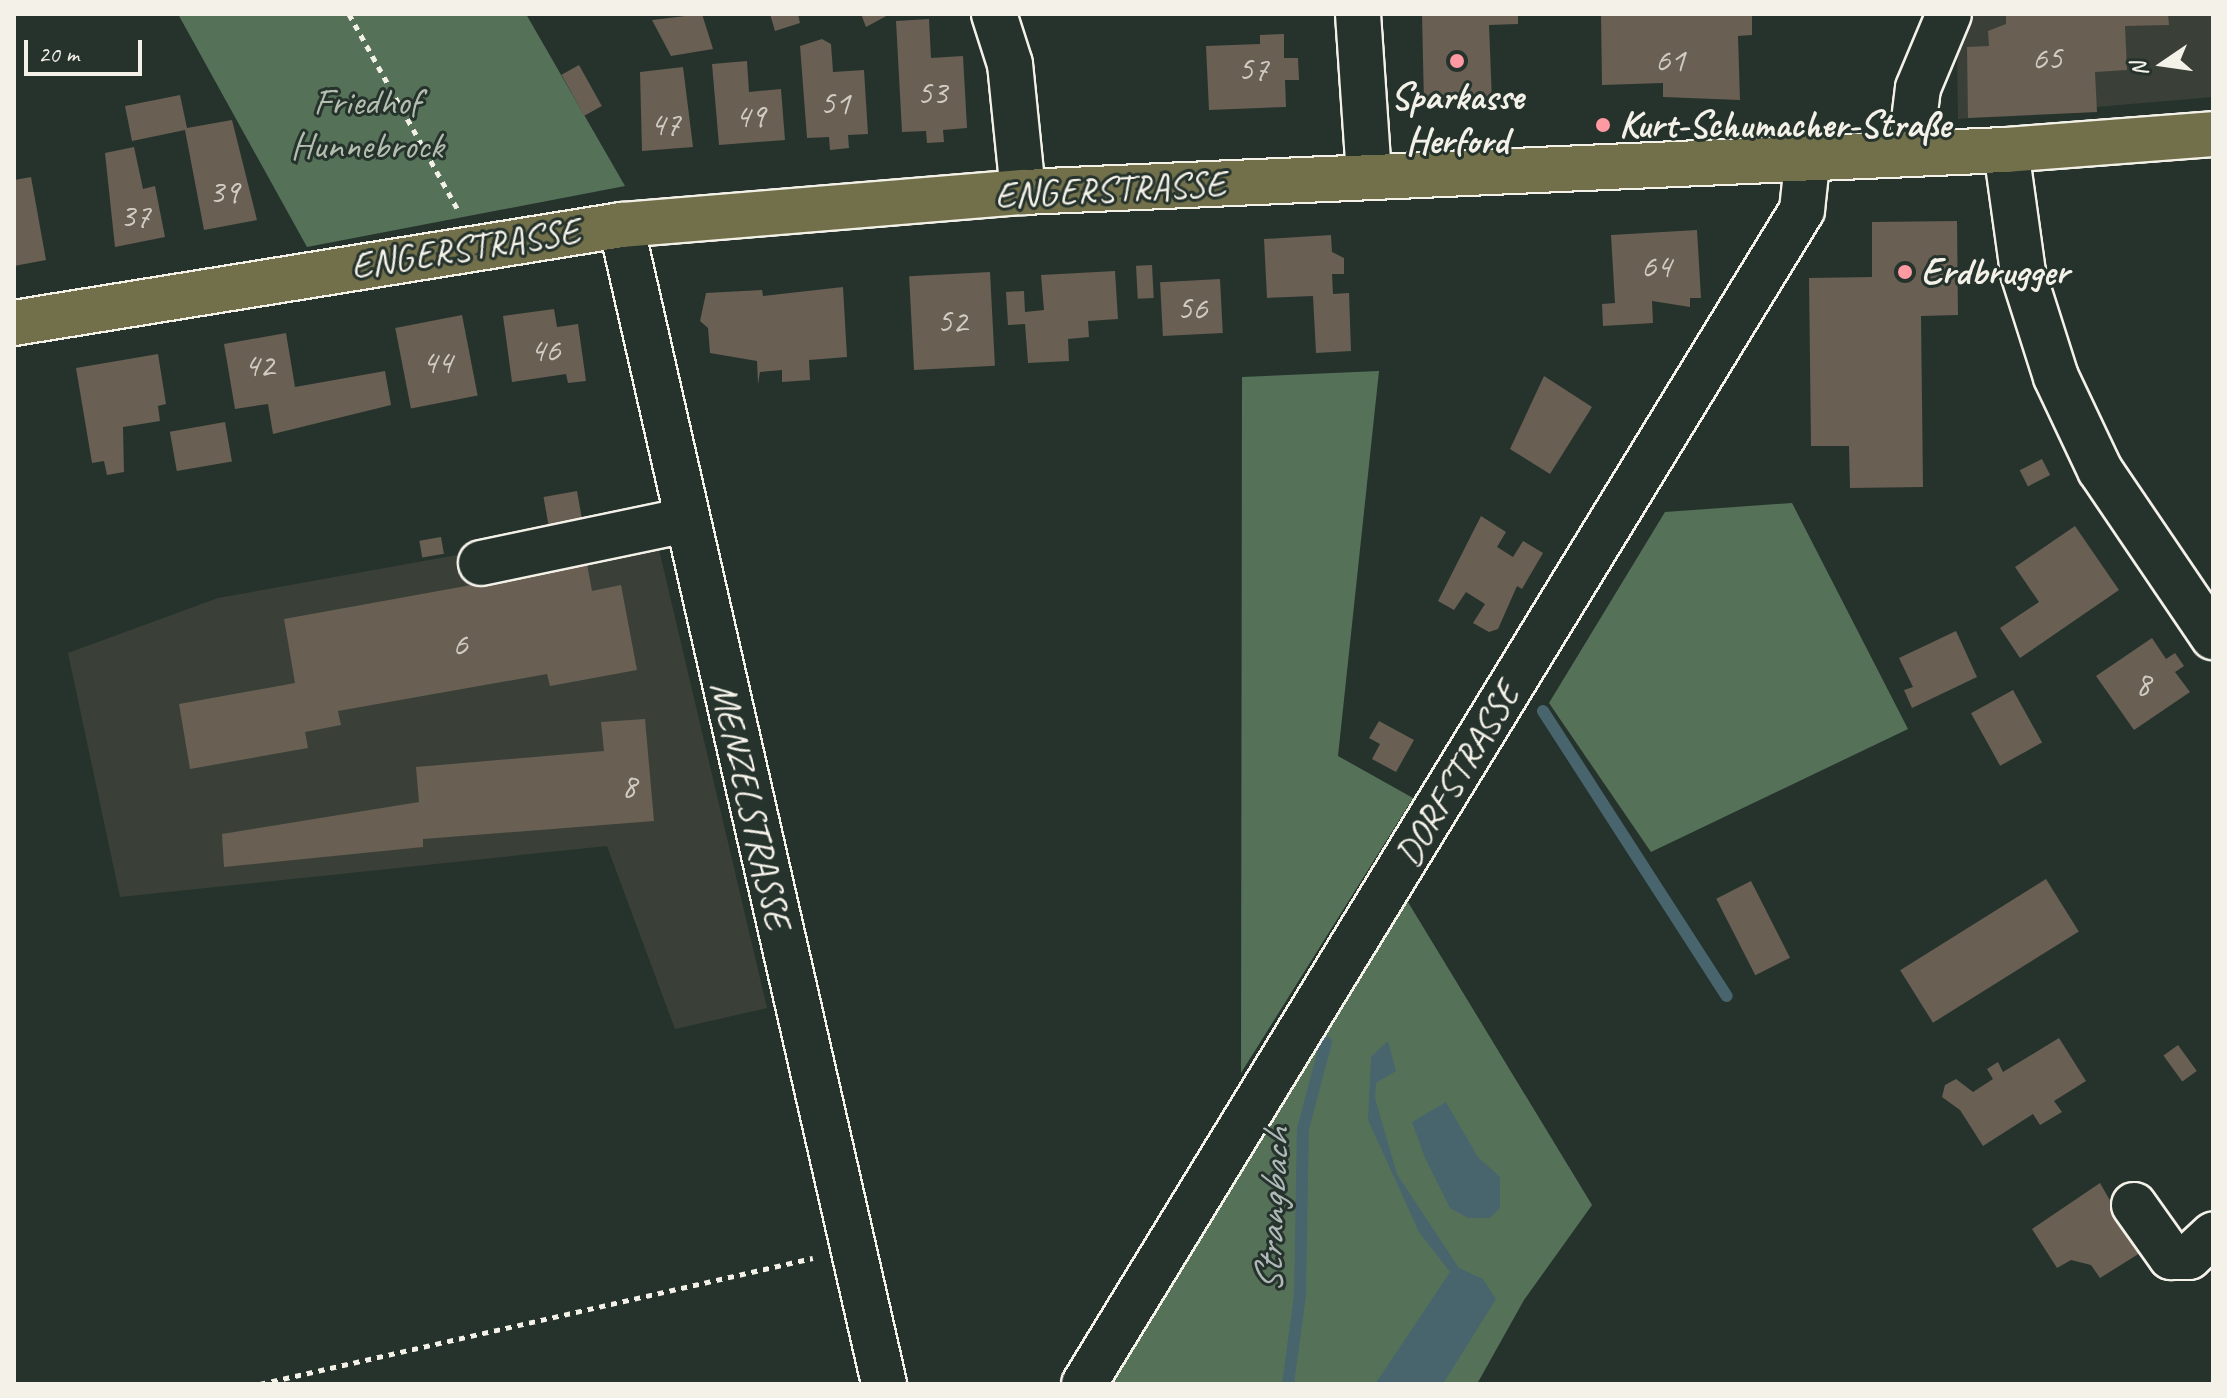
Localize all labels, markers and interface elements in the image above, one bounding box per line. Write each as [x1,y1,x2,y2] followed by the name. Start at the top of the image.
[28,24,146,74] scale bar
[2123,24,2203,104] north arrow
[2032,38,2062,78] house number: 65
[38,39,79,69] text: 20 m
[1655,40,1685,80] house number: 61
[1238,49,1268,89] house number: 57
[1448,52,1466,70] marker: Sparkasse Herford
[2124,60,2155,79] text: N
[917,73,947,113] house number: 53
[1391,74,1523,164] place label: Sparkasse Herford
[291,79,443,168] park label: Friedhof Hunnebrock
[820,83,850,123] house number: 51
[735,96,765,136] house number: 49
[1619,102,1950,148] place label: Kurt-Schumacher-Straße
[650,104,680,144] house number: 47
[1594,116,1612,134] marker: Kurt-Schumacher-Straße
[994,160,1226,218] street label: ENGERSTRASSE
[209,172,239,212] house number: 39
[120,196,150,236] house number: 37
[347,207,583,289] street label: ENGERSTRASSE
[1641,246,1671,286] house number: 64
[1921,249,2069,295] place label: Erdbrugger
[1896,263,1914,281] marker: Erdbrugger
[1177,288,1207,328] house number: 56
[937,301,967,341] house number: 52
[530,330,560,370] house number: 46
[422,342,452,382] house number: 44
[244,345,274,385] house number: 42
[452,624,468,664] house number: 6
[2135,664,2151,704] house number: 8
[1384,674,1530,874] street label: DORFSTRASSE
[700,677,802,933] street label: MENZELSTRASSE
[621,766,637,806] house number: 8
[1244,1128,1300,1294] water label: Strangbach

